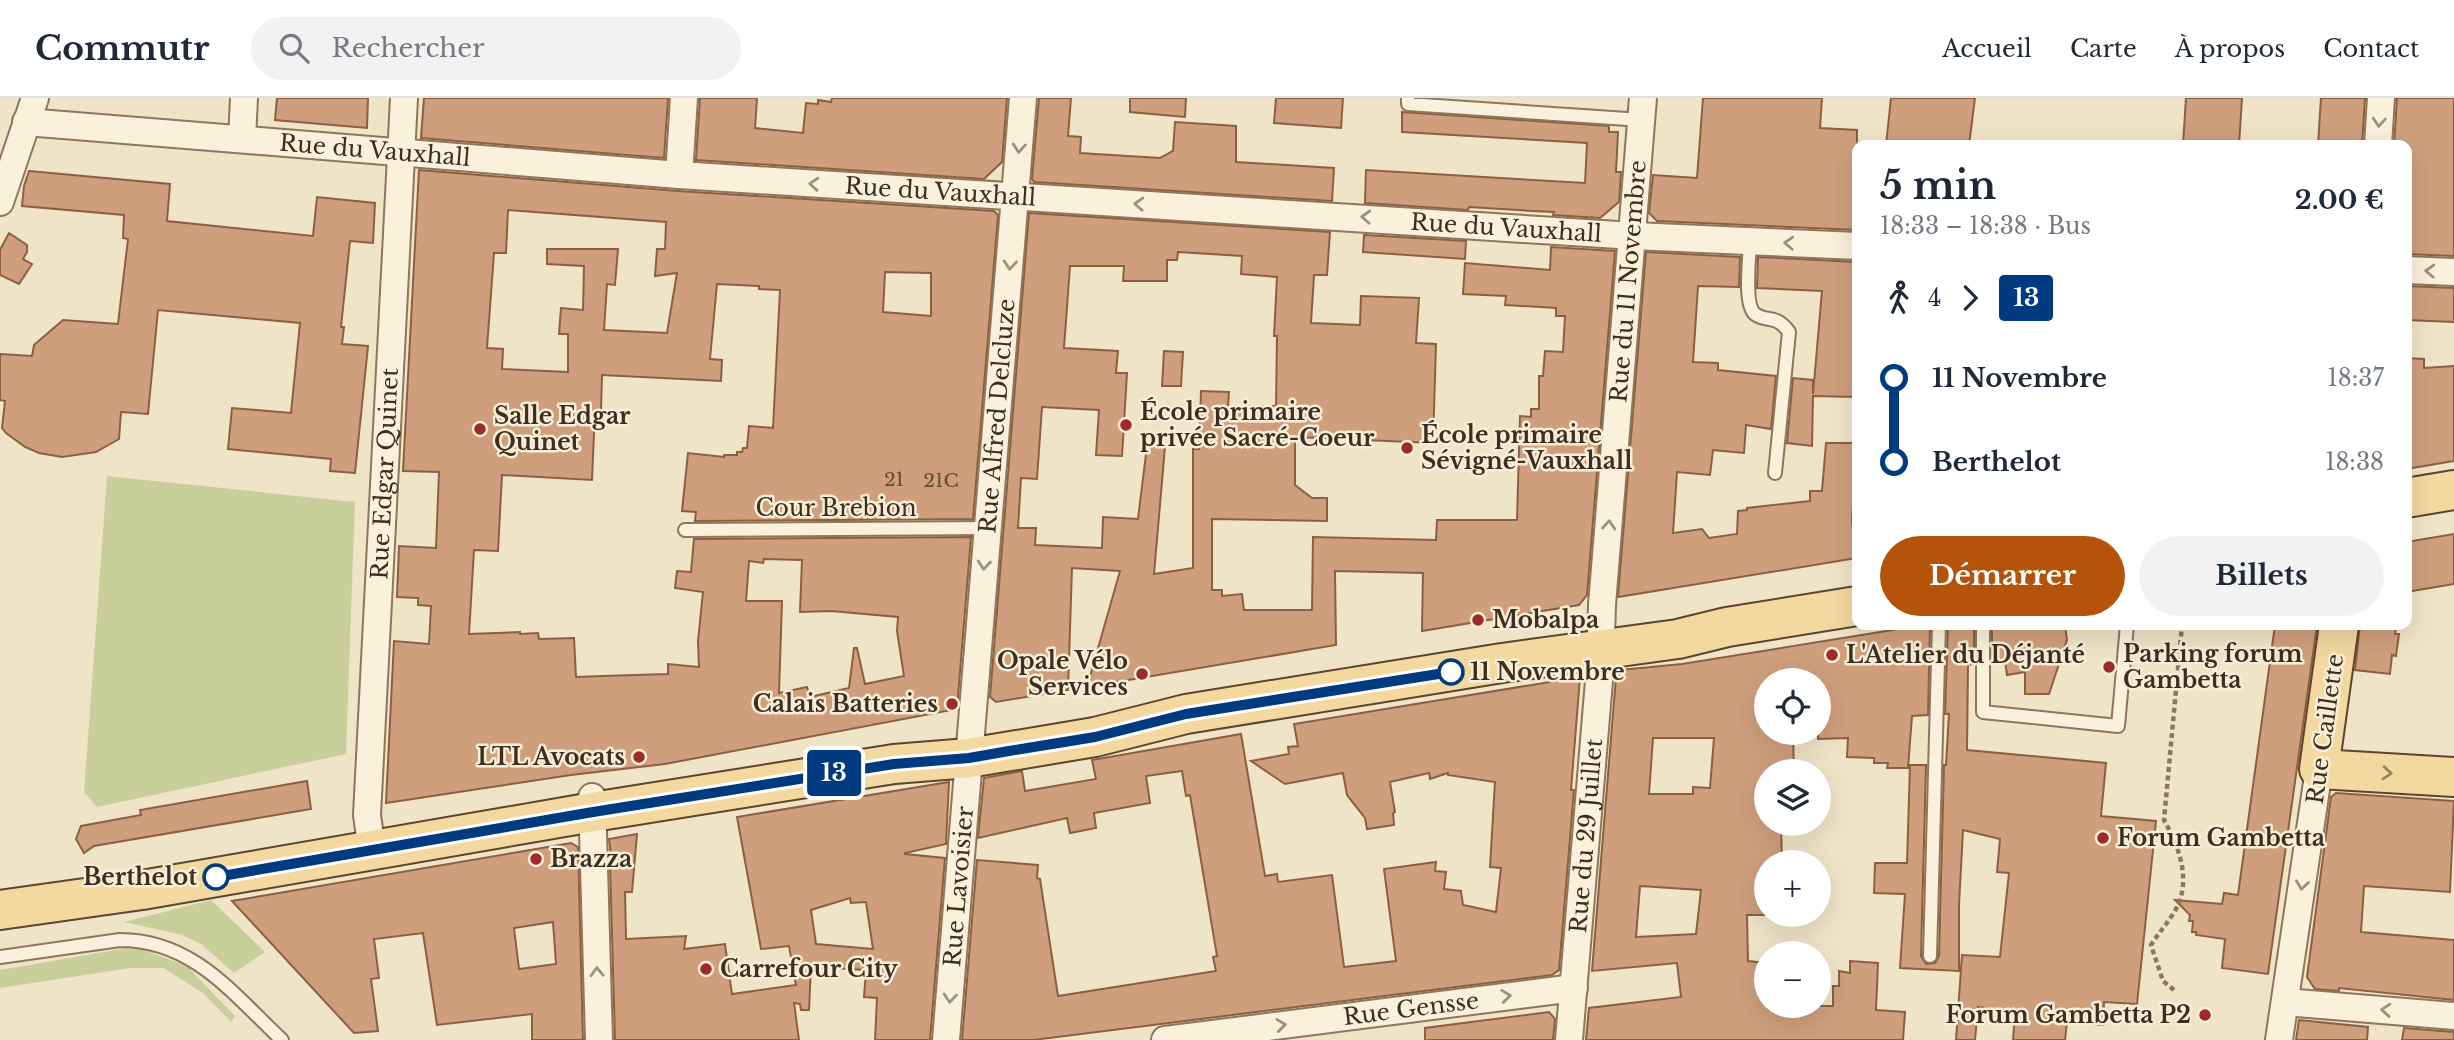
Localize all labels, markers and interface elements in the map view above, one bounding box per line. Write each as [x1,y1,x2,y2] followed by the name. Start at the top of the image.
[251,17,741,80] search box
[35,28,209,69] text: Commutr
[275,29,313,67] icon: search
[331,32,485,64] text: Rechercher
[1942,34,2032,63] text: Accueil
[2070,34,2137,63] text: Carte
[2175,34,2285,63] text: À propos
[2323,34,2419,63] text: Contact
[2372,116,2387,127] one-way arrow
[278,129,471,172] street label: Rue du Vauxhall
[1012,142,1027,153] one-way arrow
[1604,159,1652,404] street label: Rue du 11 Novembre
[1880,162,1996,209] text: 5 min
[844,172,1037,212] street label: Rue du Vauxhall
[808,177,819,192] one-way arrow
[2295,184,2384,216] text: 2.00 €
[1133,197,1144,212] one-way arrow
[1410,208,1603,248] street label: Rue du Vauxhall
[1360,210,1371,225] one-way arrow
[1880,212,2091,240] text: 18:33 – 18:38 · Bus
[1783,235,1794,250] one-way arrow
[1003,260,1018,271] one-way arrow
[2424,264,2435,279] one-way arrow
[1880,279,1918,317] icon: walk
[1951,279,1989,317] icon: forward
[2013,283,2039,312] text: 13
[1928,284,1941,312] text: 4
[973,298,1021,535] street label: Rue Alfred Delcluze
[1932,362,2107,394] text: 11 Novembre
[2328,364,2384,392] text: 18:37
[365,367,404,580] street label: Rue Edgar Quinet
[1140,397,1375,452] place label: École primaire privée Sacré-Coeur
[494,402,631,456] place label: Salle Edgar Quinet
[1118,417,1134,433] marker: École primaire privée Sacré-Coeur
[1421,420,1632,475] place label: École primaire Sévigné-Vauxhall
[472,421,488,437] marker: Salle Edgar Quinet
[1399,440,1415,456] marker: École primaire Sévigné-Vauxhall
[1932,446,2061,478] text: Berthelot
[2325,448,2384,476] text: 18:38
[884,468,904,491] house number: 21
[923,469,959,492] house number: 21C
[755,494,917,522] street label: Cour Brebion
[1601,519,1616,530] one-way arrow
[1880,536,2125,616] button: Démarrer
[2139,536,2384,616] button: Billets
[977,560,992,571] one-way arrow
[1492,606,1599,634] place label: Mobalpa
[1470,612,1486,628] marker: Mobalpa
[2123,640,2303,694] place label: Parking forum Gambetta
[1846,641,2085,669] place label: L'Atelier du Déjanté
[997,647,1128,701] place label: Opale Vélo Services
[1824,647,1840,663] marker: L'Atelier du Déjanté
[2301,652,2349,806] street label: Rue Caillette
[1470,658,1625,686] place label: 11 Novembre
[1438,659,1464,685] marker: 11 Novembre
[2101,659,2117,675] marker: Parking forum Gambetta
[1134,666,1150,682] marker: Opale Vélo Services
[1754,668,1831,1018] map controls
[1754,668,1831,745] button: locate
[753,690,938,718] place label: Calais Batteries
[944,696,960,712] marker: Calais Batteries
[1564,737,1608,934] street label: Rue du 29 Juillet
[477,743,625,771] place label: LTL Avocats
[631,749,647,765] marker: LTL Avocats
[802,750,866,796] line badge: 13
[821,758,847,787] text: 13
[1754,759,1831,836] button: layers
[2381,765,2392,780] one-way arrow
[938,805,979,968] street label: Rue Lavoisier
[2117,824,2325,852] place label: Forum Gambetta
[2095,830,2111,846] marker: Forum Gambetta
[550,845,632,873] place label: Brazza
[1754,850,1831,927] button: +
[528,851,544,867] marker: Brazza
[83,863,197,891] place label: Berthelot
[203,864,229,890] marker: Berthelot
[2295,879,2310,890] one-way arrow
[1754,941,1831,1018] button: −
[720,955,899,983] place label: Carrefour City
[698,961,714,977] marker: Carrefour City
[589,966,605,977] one-way arrow
[1342,986,1480,1031] street label: Rue Gensse
[1501,989,1512,1004] one-way arrow
[943,993,958,1004] one-way arrow
[1945,1001,2191,1029] place label: Forum Gambetta P2
[2380,1003,2391,1018] one-way arrow
[2197,1007,2213,1023] marker: Forum Gambetta P2
[1275,1018,1287,1033] one-way arrow

